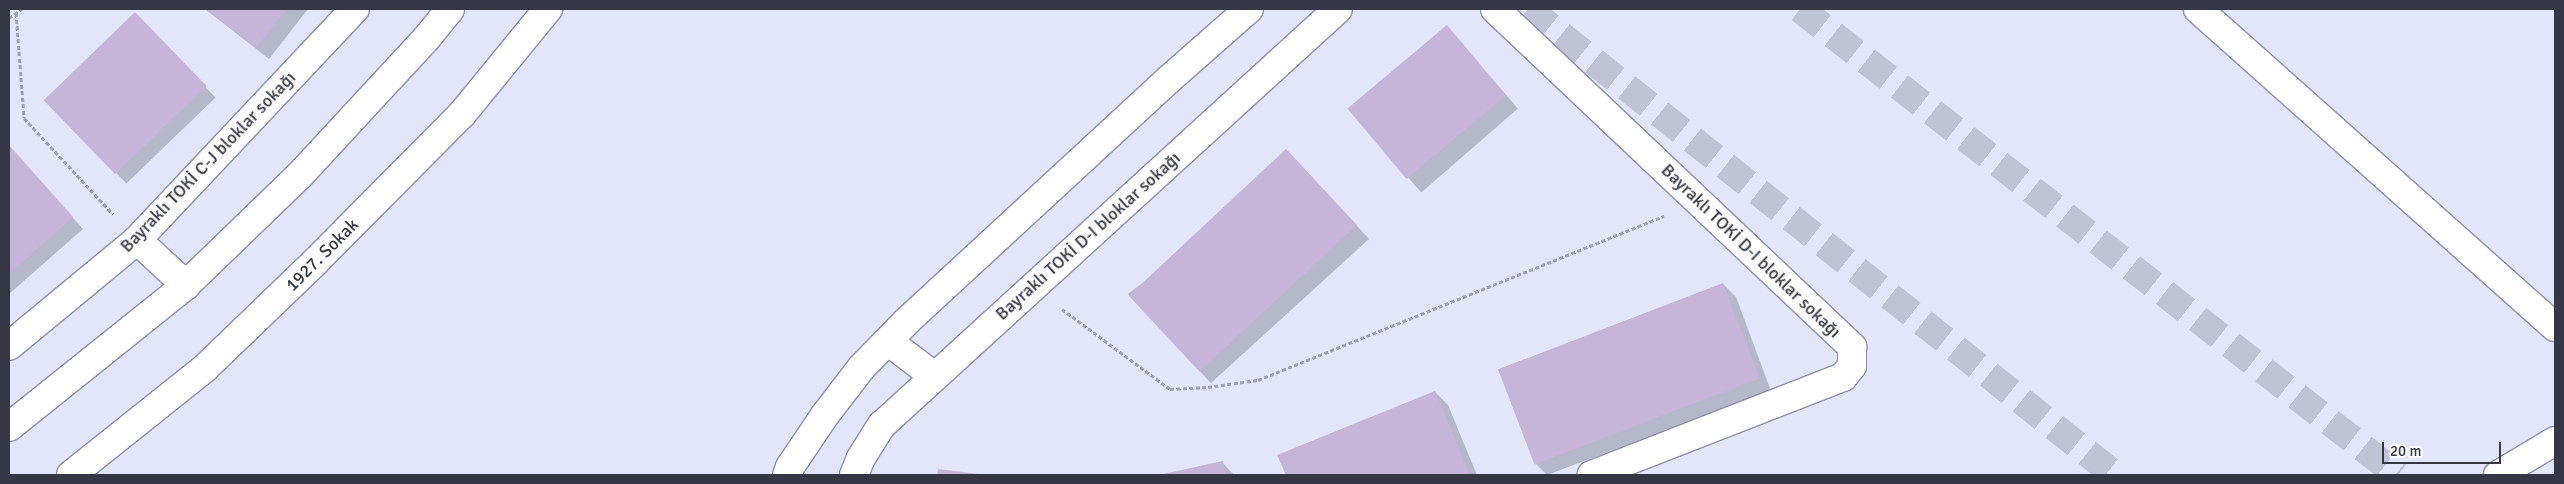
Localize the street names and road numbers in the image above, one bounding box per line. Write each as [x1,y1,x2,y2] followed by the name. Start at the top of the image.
[116,67,300,257] street label: Bayraklı TOKİ C-J bloklar sokağı
[991,147,1185,325] street label: Bayraklı TOKİ D-I bloklar sokağı
[1657,159,1845,343] street label: Bayraklı TOKİ D-I bloklar sokağı
[281,214,363,296] street label: 1927. Sokak

